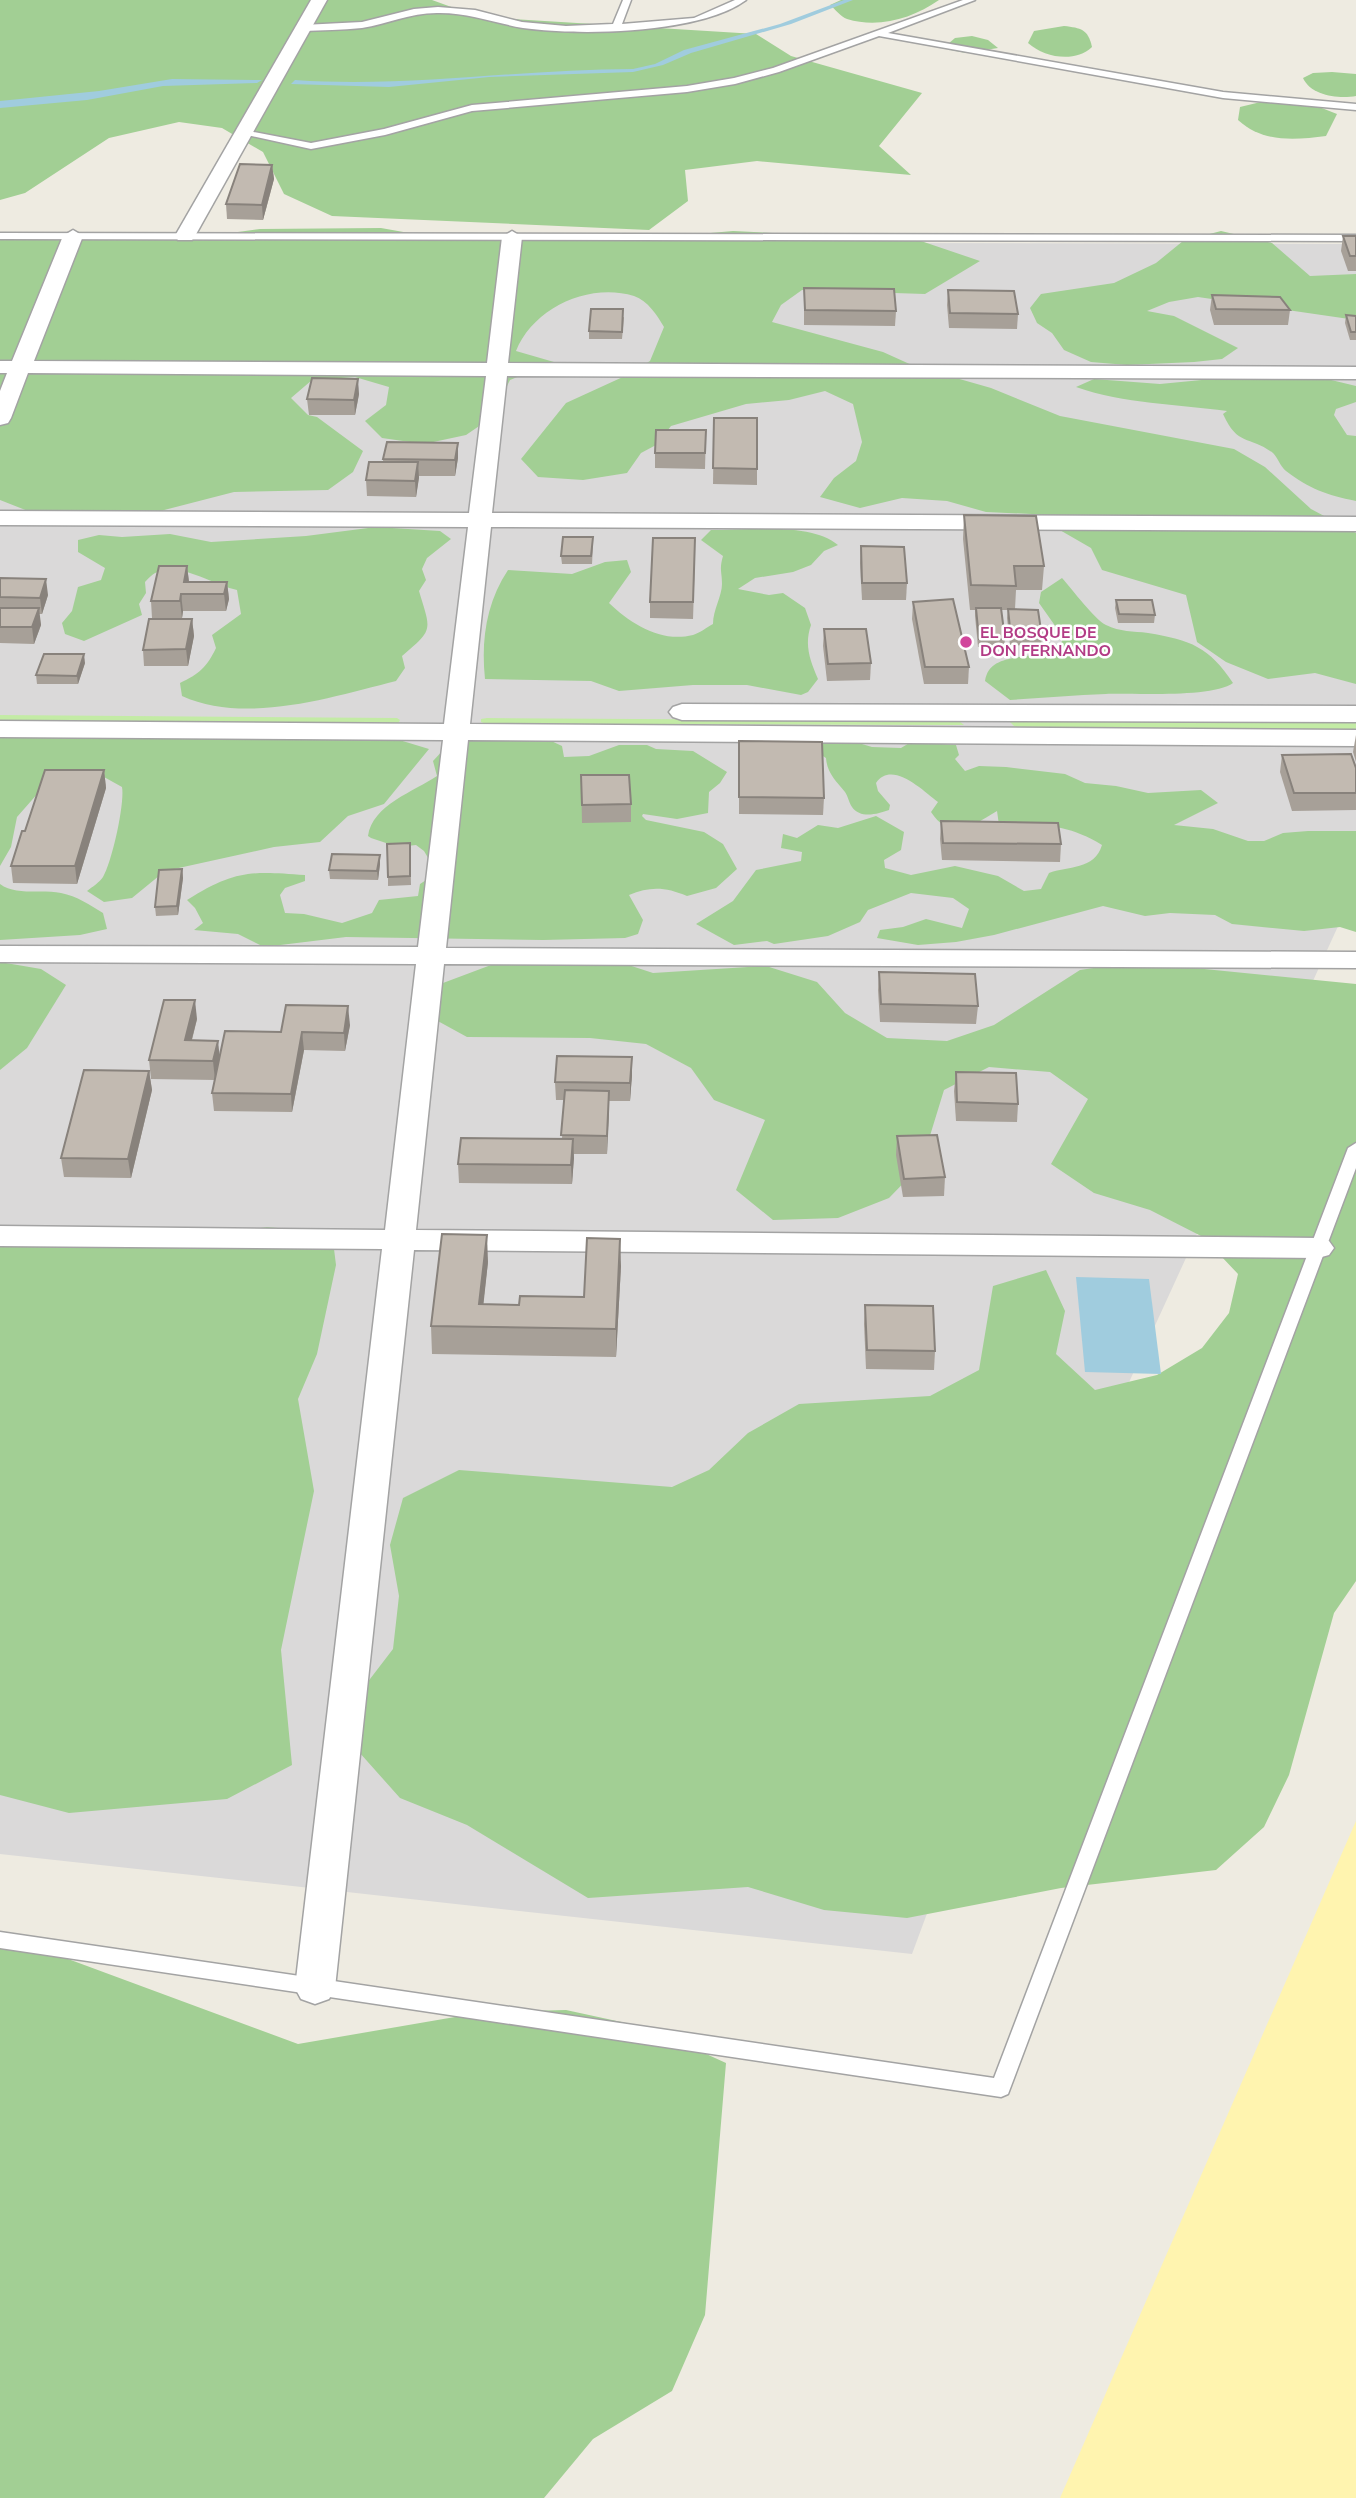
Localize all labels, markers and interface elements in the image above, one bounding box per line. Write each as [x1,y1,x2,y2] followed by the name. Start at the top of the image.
[980,622,1111,662] place label: EL BOSQUE DE DON FERNANDO
[958,634,974,650] marker: EL BOSQUE DE DON FERNANDO

